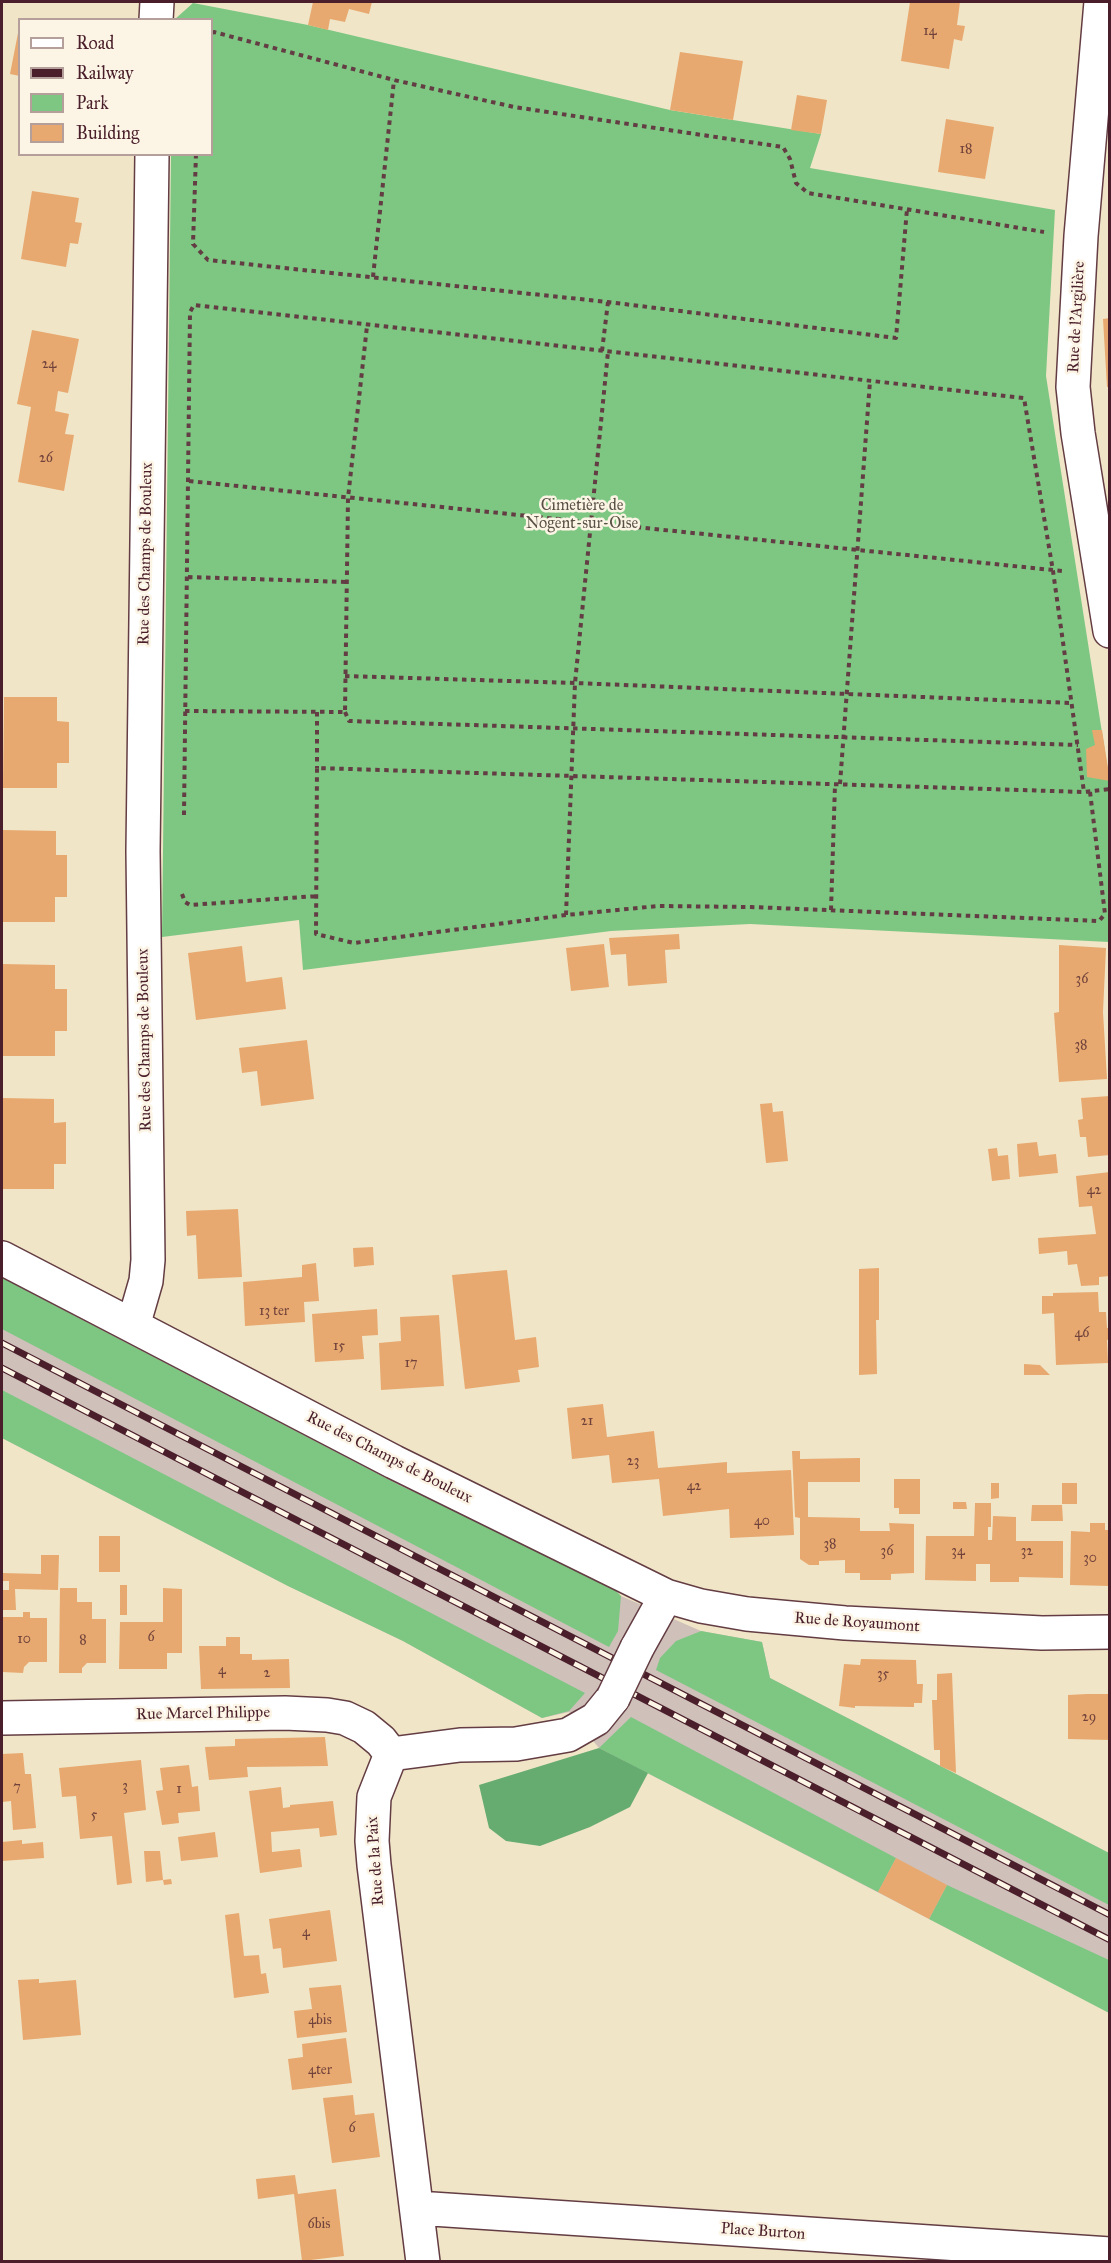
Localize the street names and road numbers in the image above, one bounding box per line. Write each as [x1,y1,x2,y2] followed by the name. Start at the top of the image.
[1064,261,1090,373] street label: Rue de l'Argilière
[135,462,157,646] street label: Rue des Champs de Bouleux
[134,948,156,1132] street label: Rue des Champs de Bouleux
[303,1408,475,1508] street label: Rue des Champs de Bouleux
[794,1609,920,1637] street label: Rue de Royaumont
[136,1703,270,1725] street label: Rue Marcel Philippe
[363,1816,389,1906] street label: Rue de la Paix
[720,2219,806,2245] street label: Place Burton

